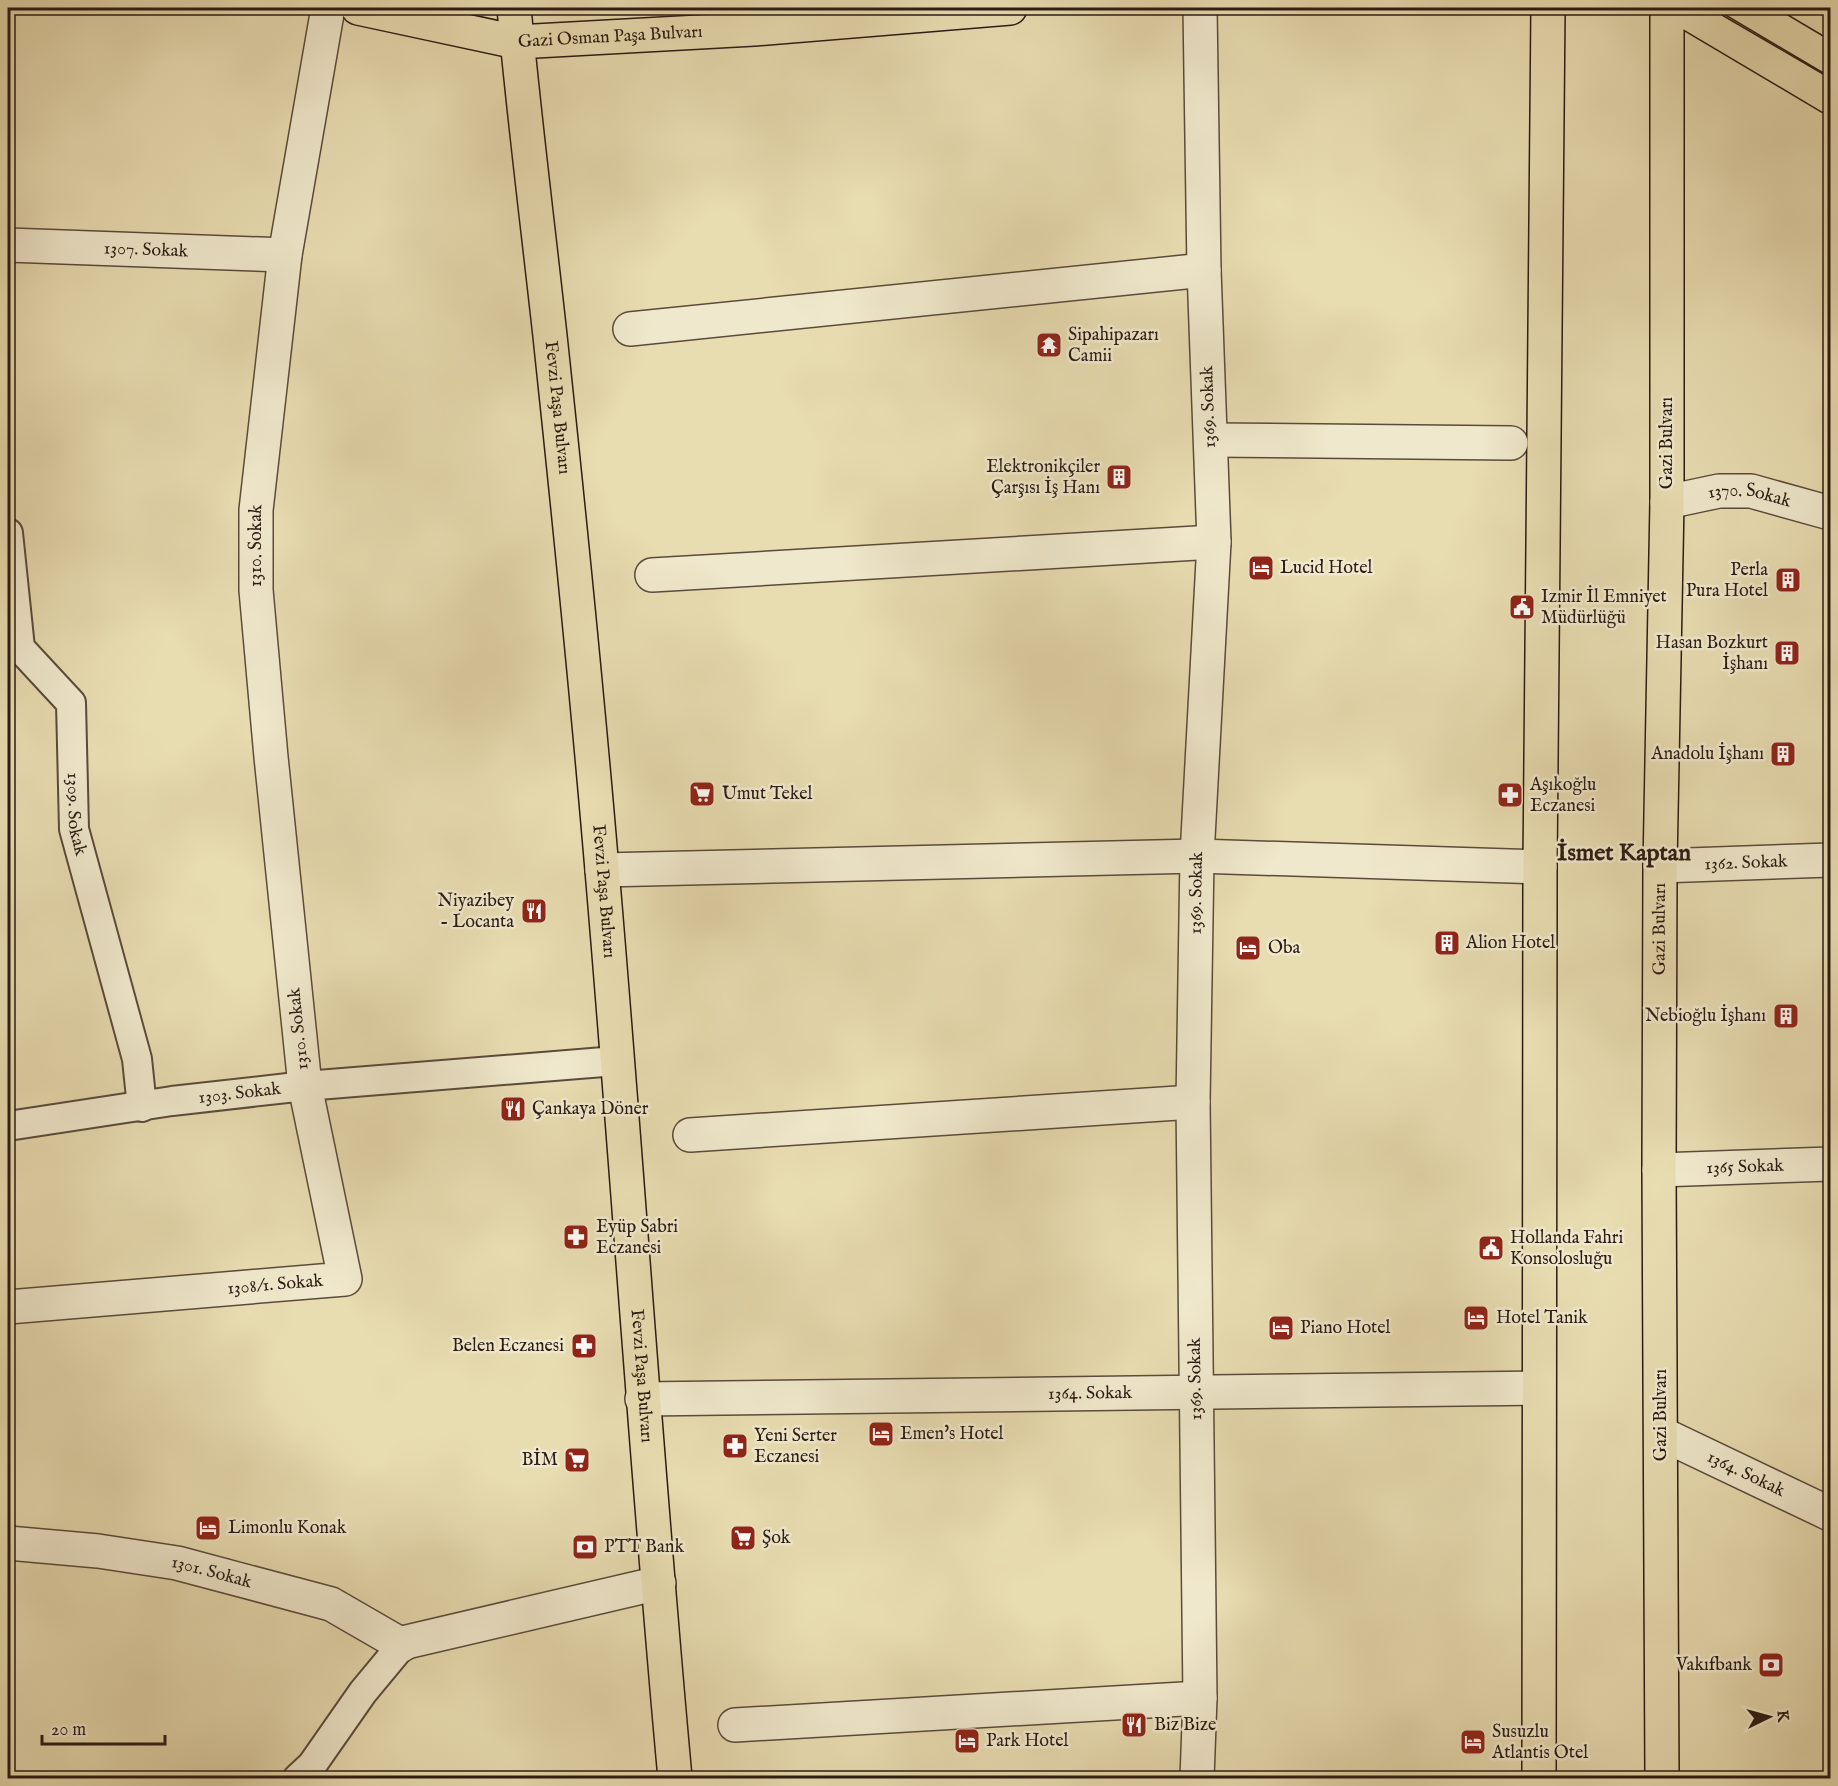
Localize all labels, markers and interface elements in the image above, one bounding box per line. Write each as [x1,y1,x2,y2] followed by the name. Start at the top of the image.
[517,20,703,53] street label: Gazi Osman Paşa Bulvarı
[103,237,189,263] street label: 1307. Sokak
[1068,324,1159,368] place label: Sipahipazarı Camii
[1034,330,1064,360] temple icon: Sipahipazarı Camii
[539,340,576,476] street label: Fevzi Paşa Bulvarı
[1196,365,1222,449] street label: 1369. Sokak
[1656,397,1679,489] street label: Gazi Bulvarı
[986,456,1100,500] place label: Elektronikçiler Çarşısı İş Hanı
[1104,462,1134,492] building icon: Elektronikçiler Çarşısı İş Hanı
[1705,479,1794,513] street label: 1370. Sokak
[244,503,268,587] street label: 1310. Sokak
[1246,553,1276,583] hotel icon: Lucid Hotel
[1280,557,1372,580] place label: Lucid Hotel
[1686,559,1768,603] place label: Perla Pura Hotel
[1773,565,1803,595] building icon: Perla Pura Hotel
[1541,585,1667,630] place label: Izmir İl Emniyet Müdürlüğü
[1507,592,1537,622] public building icon: Izmir İl Emniyet Müdürlüğü
[1655,632,1768,676] place label: Hasan Bozkurt İşhanı
[1772,638,1802,668] building icon: Hasan Bozkurt İşhanı
[1768,739,1798,769] building icon: Anadolu İşhanı
[1650,742,1764,766] place label: Anadolu İşhanı
[61,772,92,859] street label: 1309. Sokak
[1529,774,1596,818] place label: Aşıkoğlu Eczanesi
[687,779,717,809] supermarket icon: Umut Tekel
[1495,780,1525,810] pharmacy icon: Aşıkoğlu Eczanesi
[722,783,813,806] place label: Umut Tekel
[587,824,621,959] street label: Fevzi Paşa Bulvarı
[1557,838,1691,869] district label: İsmet Kaptan
[1704,850,1788,876] street label: 1362. Sokak
[1184,851,1209,935] street label: 1369. Sokak
[1648,883,1671,975] street label: Gazi Bulvarı
[438,890,514,934] place label: Niyazibey - Locanta
[519,896,549,926] restaurant icon: Niyazibey - Locanta
[1432,928,1462,958] building icon: Alion Hotel
[1465,932,1555,955] place label: Alion Hotel
[1233,933,1263,963] hotel icon: Oba
[1268,937,1301,960] place label: Oba
[283,986,315,1071] street label: 1310. Sokak
[1771,1001,1801,1031] building icon: Nebioğlu İşhanı
[1645,1004,1766,1028] place label: Nebioğlu İşhanı
[197,1077,282,1109] street label: 1303. Sokak
[498,1094,528,1124] restaurant icon: Çankaya Döner
[532,1098,649,1121] place label: Çankaya Döner
[1706,1154,1784,1180] street label: 1365 Sokak
[596,1216,678,1260] place label: Eyüp Sabri Eczanesi
[561,1222,591,1252] pharmacy icon: Eyüp Sabri Eczanesi
[1510,1227,1623,1271] place label: Hollanda Fahri Konsolosluğu
[1476,1233,1506,1263] public building icon: Hollanda Fahri Konsolosluğu
[226,1269,324,1300] street label: 1308/1. Sokak
[1461,1303,1491,1333] hotel icon: Hotel Tanik
[1496,1307,1588,1330] place label: Hotel Tanik
[625,1308,658,1444] street label: Fevzi Paşa Bulvarı
[1266,1313,1296,1343] hotel icon: Piano Hotel
[1300,1317,1391,1340] place label: Piano Hotel
[569,1331,599,1361] pharmacy icon: Belen Eczanesi
[452,1335,564,1358] place label: Belen Eczanesi
[1184,1337,1208,1420] street label: 1369. Sokak
[1650,1369,1673,1461] street label: Gazi Bulvarı
[1048,1381,1132,1406] street label: 1364. Sokak
[866,1419,896,1449] hotel icon: Emen's Hotel
[900,1423,1004,1446] place label: Emen's Hotel
[754,1425,837,1469] place label: Yeni Serter Eczanesi
[720,1431,750,1461] pharmacy icon: Yeni Serter Eczanesi
[562,1445,592,1475] supermarket icon: BİM
[1703,1446,1789,1503] street label: 1364. Sokak
[521,1448,558,1472] place label: BİM
[193,1513,223,1543] hotel icon: Limonlu Konak
[228,1517,347,1540] place label: Limonlu Konak
[728,1523,758,1553] supermarket icon: Şok
[762,1527,791,1550] place label: Şok
[570,1532,600,1562] bank icon: PTT Bank
[604,1536,684,1559] place label: PTT Bank
[170,1551,255,1594] street label: 1301. Sokak
[1756,1650,1786,1680] bank icon: Vakıfbank
[1675,1654,1752,1677] place label: Vakıfbank
[1739,1687,1799,1747] north arrow
[42,1708,165,1746] scale bar
[1771,1709,1793,1724] text: K
[1119,1710,1149,1740] restaurant icon: Biz Bize
[1154,1714,1216,1737] place label: Biz Bize
[51,1719,86,1742] text: 20 m
[1491,1721,1588,1765] place label: Susuzlu Atlantis Otel
[952,1726,982,1756] hotel icon: Park Hotel
[1458,1727,1488,1757] hotel icon: Susuzlu Atlantis Otel
[986,1730,1068,1753] place label: Park Hotel

